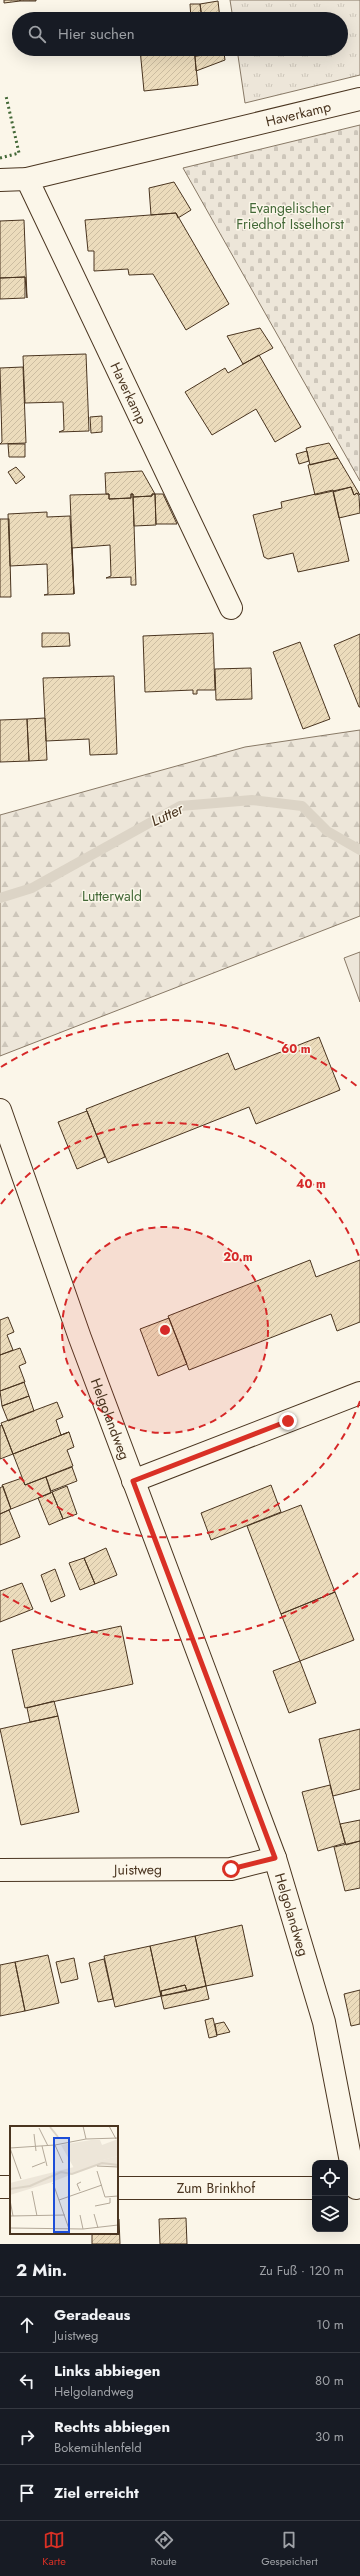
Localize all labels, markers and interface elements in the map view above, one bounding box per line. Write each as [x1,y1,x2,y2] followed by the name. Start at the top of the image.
[12,12,348,56] search box
[26,23,48,45] icon: search
[58,23,135,45] text: Hier suchen
[264,96,333,131] street label: Haverkamp
[236,198,344,234] park label: Evangelischer Friedhof Isselhorst
[105,359,152,427] street label: Haverkamp
[147,798,188,832] water label: Lutter
[82,886,142,906] park label: Lutterwald
[281,1040,311,1058] text: 60 m
[296,1175,326,1193] text: 40 m
[223,1248,253,1266] text: 20 m
[158,1323,172,1337] centre of rings
[86,1375,135,1463] street label: Helgolandweg
[279,1412,297,1430] route end
[112,1859,162,1880] street label: Juistweg
[222,1860,240,1878] route start
[270,1871,314,1959] street label: Helgolandweg
[10,2126,118,2234] inset map
[312,2160,348,2232] map controls
[312,2160,348,2196] button: locate
[177,2178,256,2198] street label: Zum Brinkhof
[312,2196,348,2232] button: layers
[16,2258,67,2282] text: 2 Min.
[259,2261,344,2280] text: Zu Fuß · 120 m
[54,2304,130,2326] text: Geradeaus
[16,2314,38,2336] icon: ahead
[316,2315,344,2334] text: 10 m
[54,2326,98,2345] text: Juistweg
[54,2360,160,2382] text: Links abbiegen
[16,2370,38,2392] icon: left
[315,2371,344,2390] text: 80 m
[54,2382,134,2401] text: Helgolandweg
[54,2416,170,2438] text: Rechts abbiegen
[16,2426,38,2448] icon: right
[315,2427,344,2446] text: 30 m
[54,2438,142,2457] text: Bokemühlenfeld
[16,2482,38,2504] icon: arrive
[54,2482,139,2504] text: Ziel erreicht
[42,2529,66,2569] tab: Karte
[150,2529,177,2569] tab: Route
[261,2529,318,2569] tab: Gespeichert

